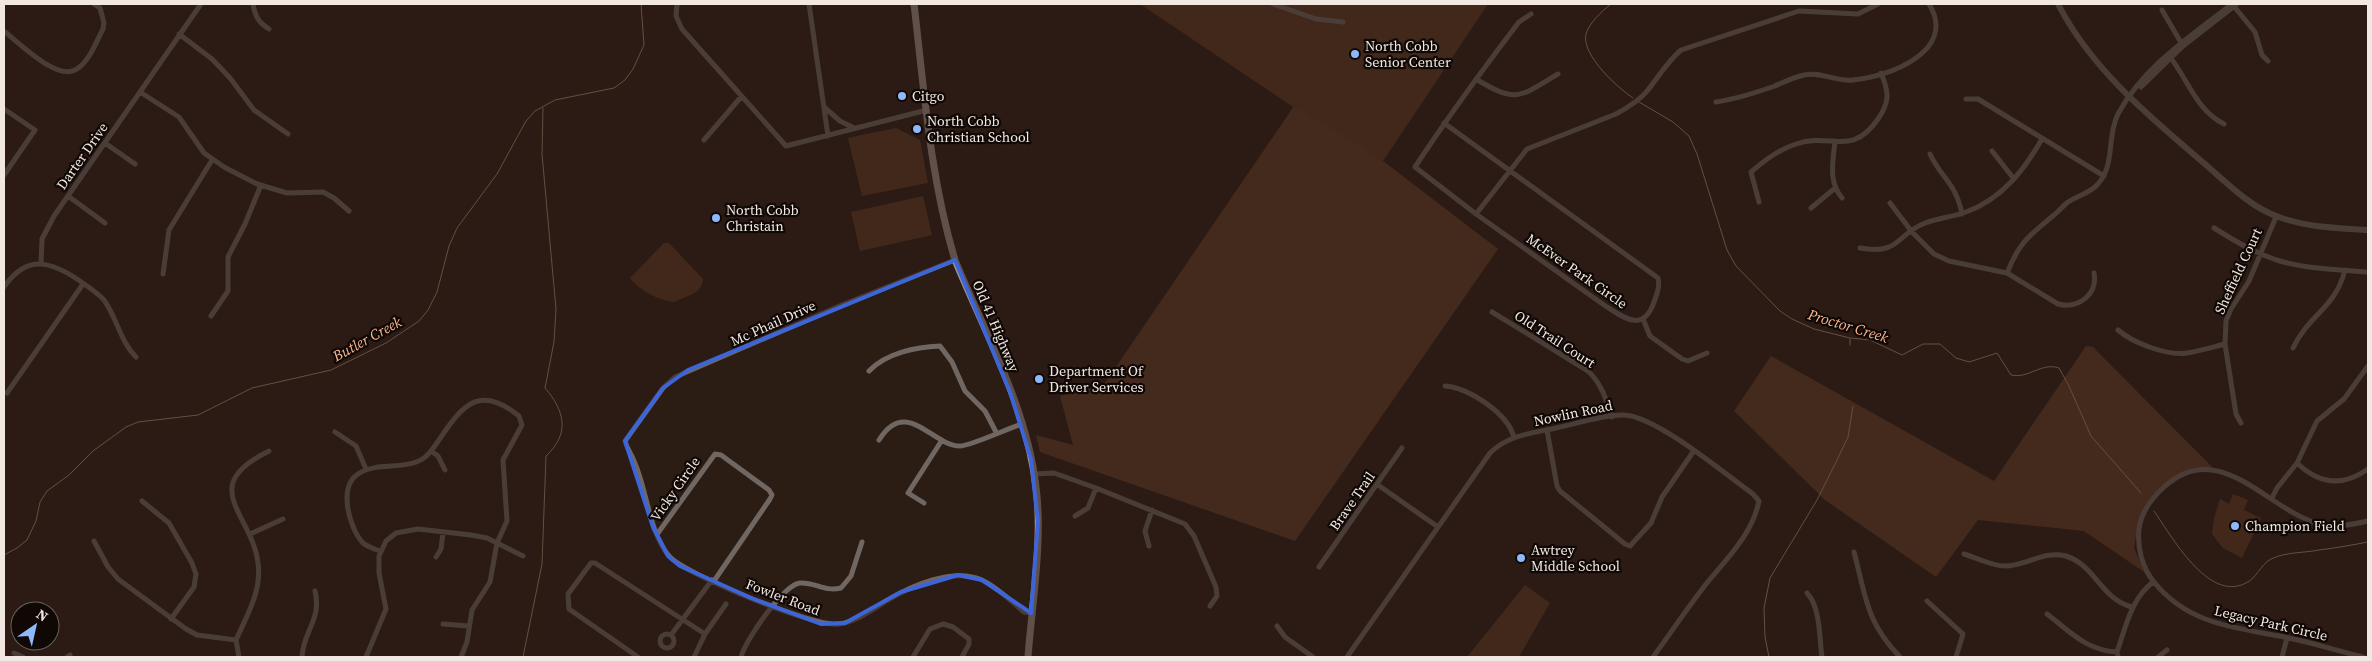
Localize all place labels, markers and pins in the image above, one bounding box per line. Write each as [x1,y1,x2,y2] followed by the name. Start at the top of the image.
[1365,36,1451,72] place label: North Cobb Senior Center
[1349,48,1361,60] marker: North Cobb Senior Center
[912,86,945,106] place label: Citgo
[896,90,908,102] marker: Citgo
[927,111,1030,147] place label: North Cobb Christian School
[911,123,923,135] marker: North Cobb Christian School
[726,200,799,236] place label: North Cobb Christain
[710,212,722,224] marker: North Cobb Christain
[1049,361,1144,397] place label: Department Of Driver Services
[1033,373,1045,385] marker: Department Of Driver Services
[2245,516,2345,536] place label: Champion Field
[2229,520,2241,532] marker: Champion Field
[1531,540,1620,576] place label: Awtrey Middle School
[1515,552,1527,564] marker: Awtrey Middle School

